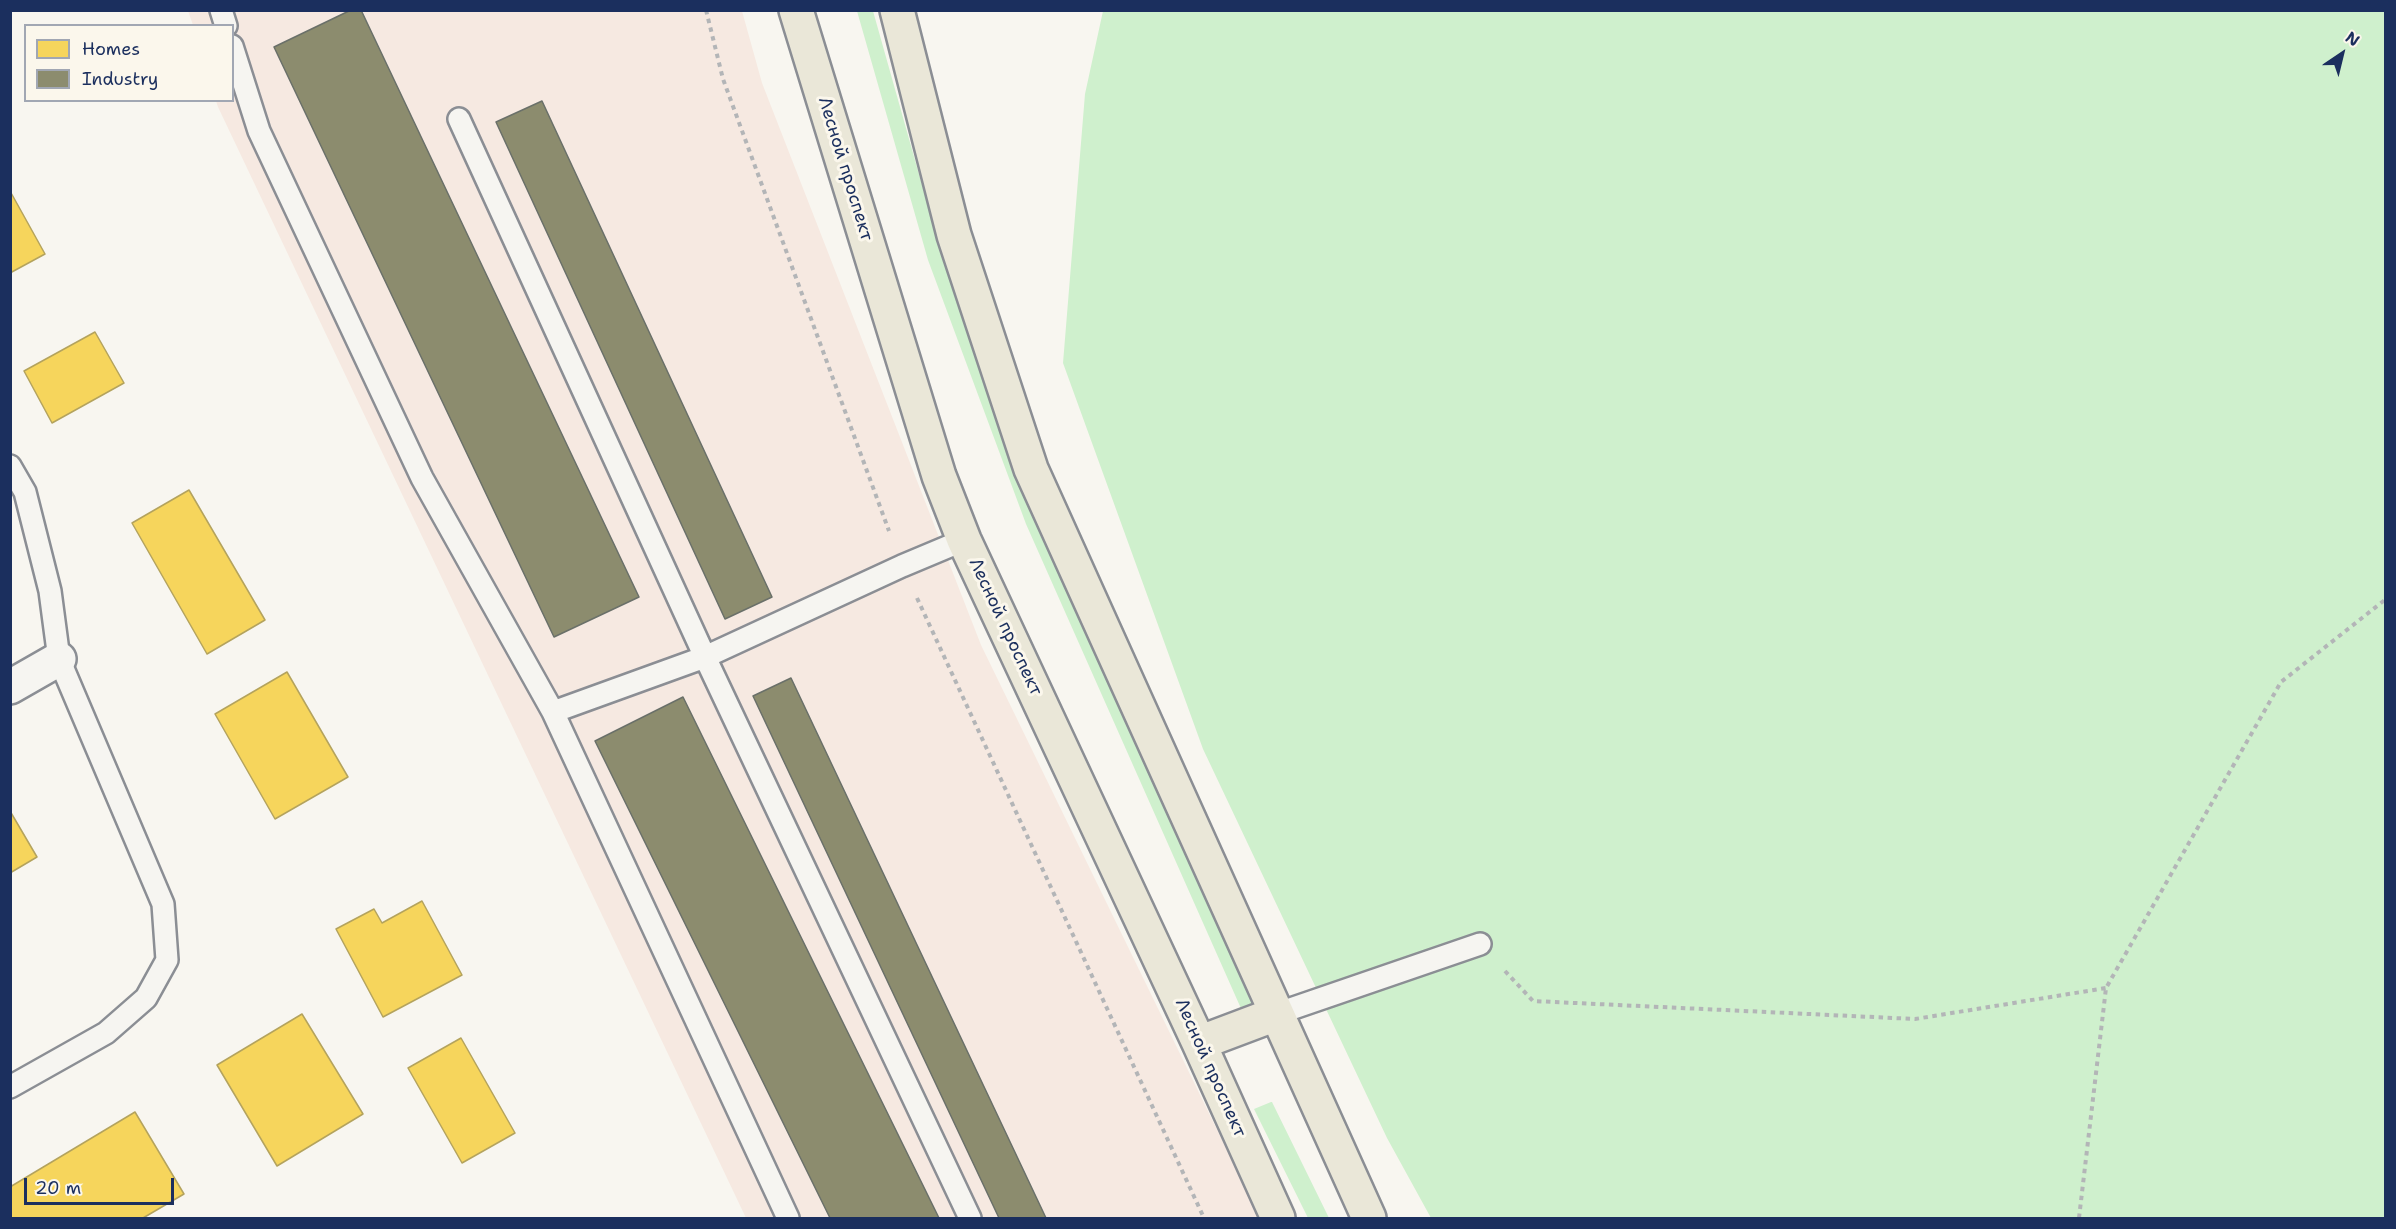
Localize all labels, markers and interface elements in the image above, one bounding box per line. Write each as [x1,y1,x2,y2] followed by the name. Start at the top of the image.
[24,24,234,102] legend
[2312,24,2372,84] north arrow
[2341,27,2364,51] text: N
[82,37,140,61] text: Homes
[82,67,158,91] text: Industry
[813,95,877,243] street label: Лесной проспект
[964,555,1046,699] street label: Лесной проспект
[1170,995,1250,1141] street label: Лесной проспект
[27,1166,177,1204] scale bar
[35,1176,81,1200] text: 20 m

